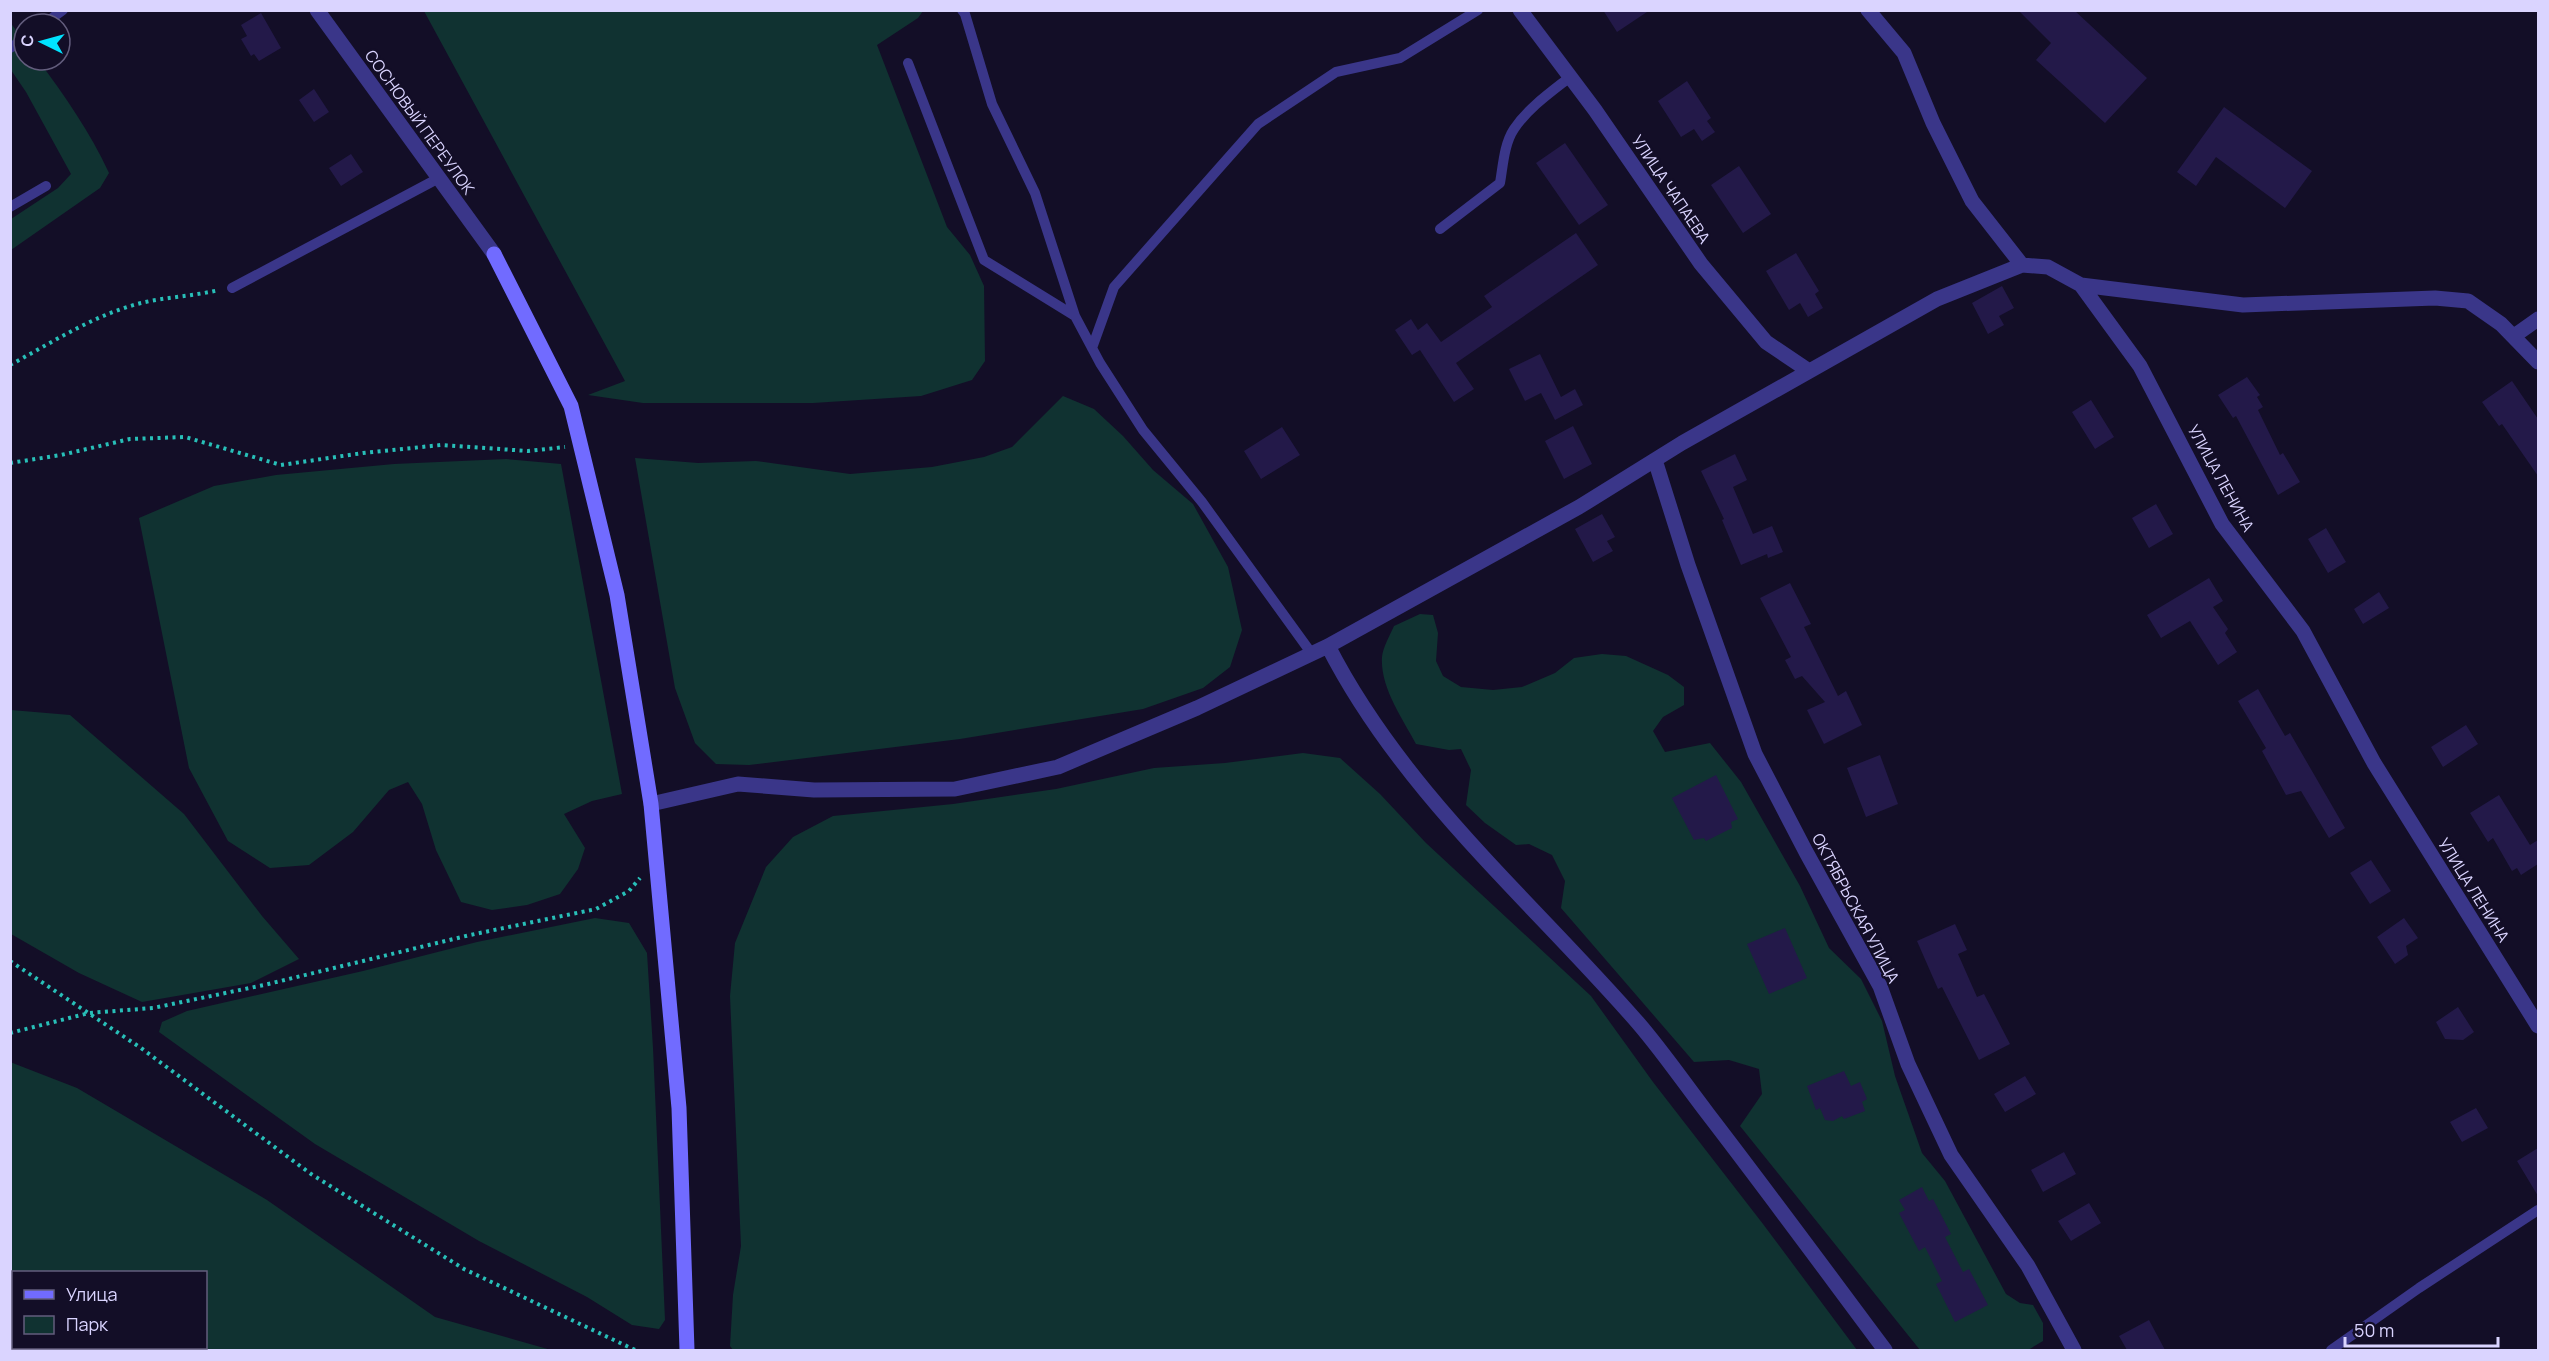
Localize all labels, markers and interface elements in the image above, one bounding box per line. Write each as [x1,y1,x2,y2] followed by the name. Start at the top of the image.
[12,12,72,72] north arrow
[16,34,39,48] text: С
[360,45,480,199] street label: СОСНОВЫЙ ПЕРЕУЛОК
[1626,130,1716,248] street label: УЛИЦА ЧАПАЕВА
[2183,421,2259,535] street label: УЛИЦА ЛЕНИНА
[1807,829,1905,987] street label: ОКТЯБРЬСКАЯ УЛИЦА
[2433,834,2515,946] street label: УЛИЦА ЛЕНИНА
[12,1271,207,1349] legend
[66,1282,118,1306] text: Улица
[2345,1310,2498,1348] scale bar
[66,1312,109,1336] text: Парк
[2354,1318,2394,1342] text: 50 m

